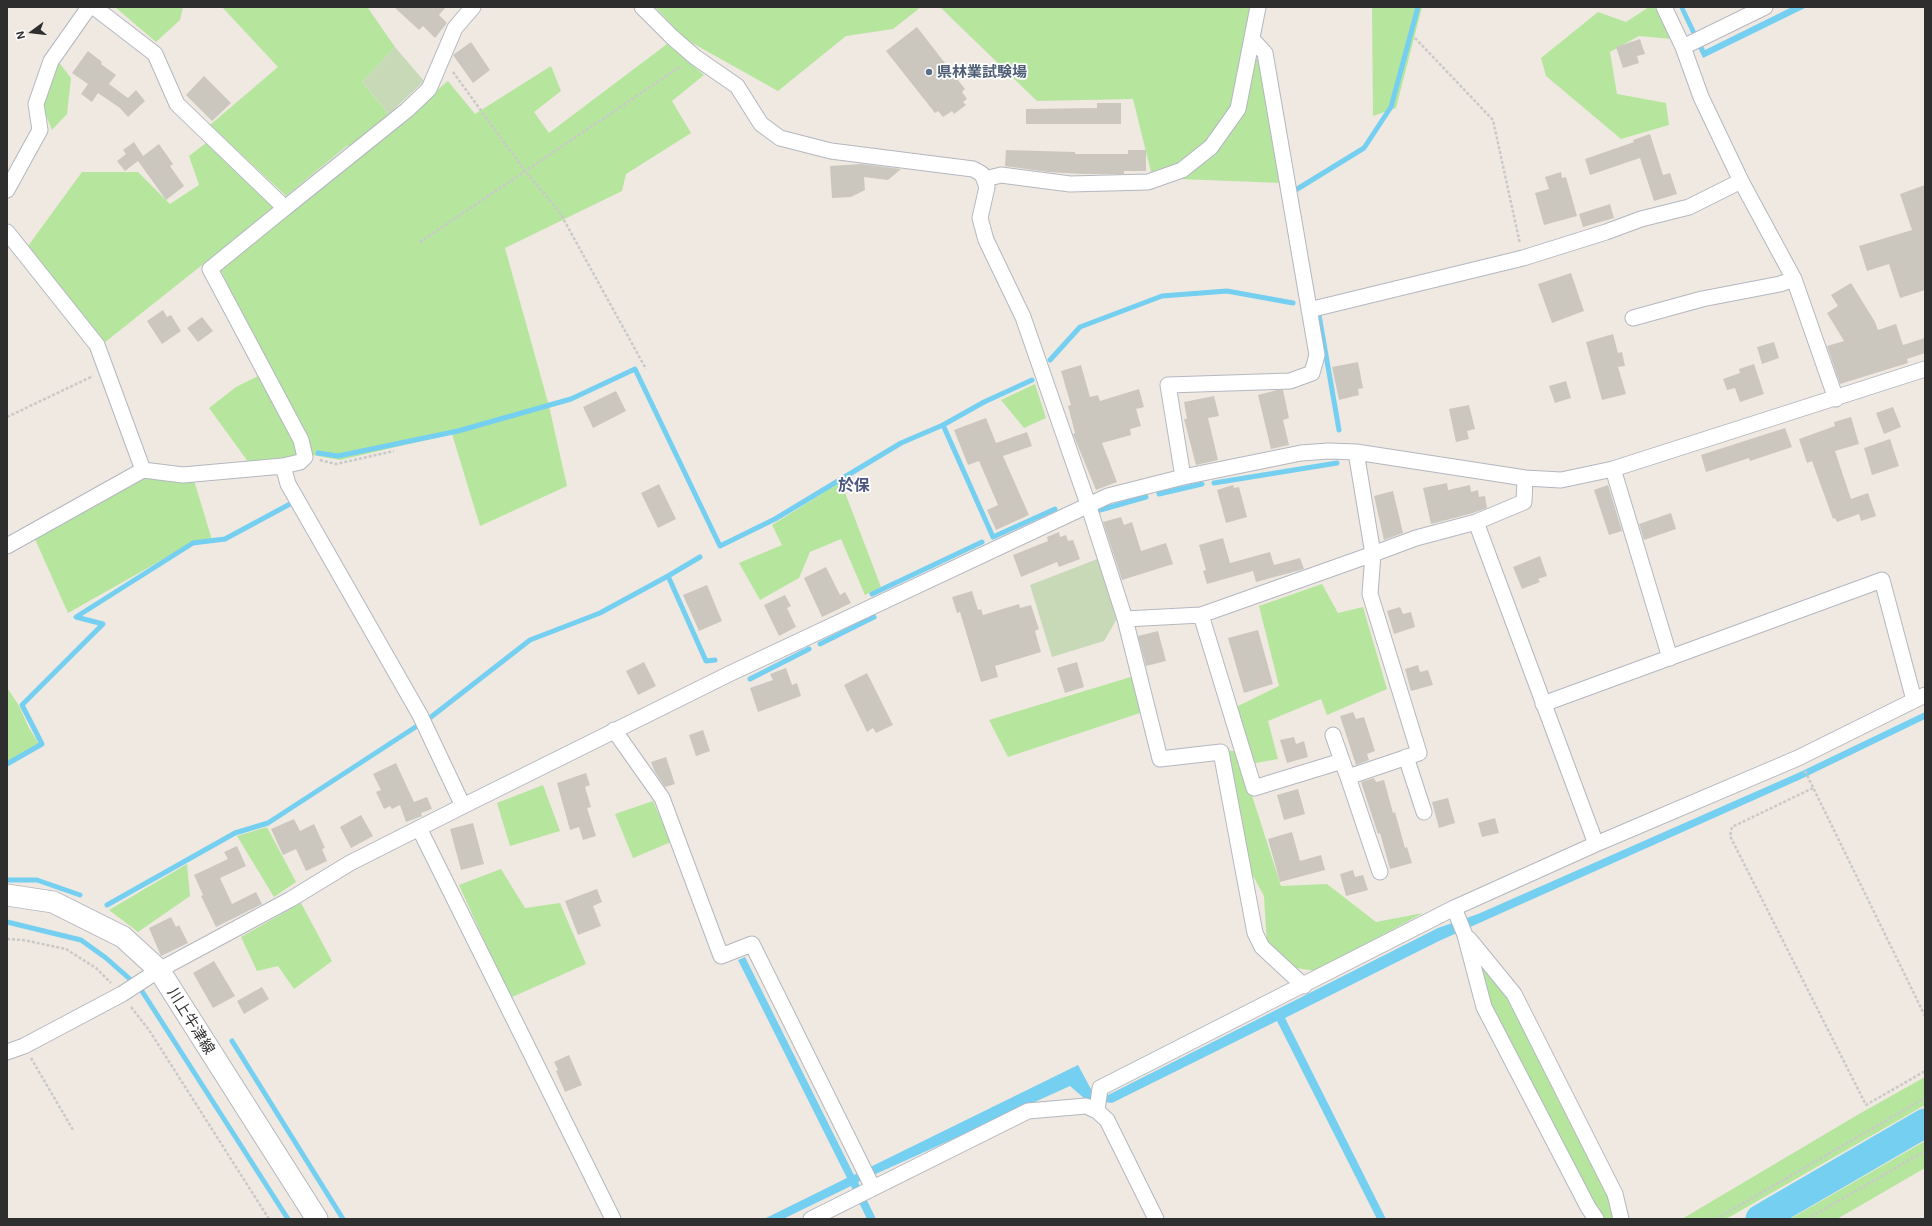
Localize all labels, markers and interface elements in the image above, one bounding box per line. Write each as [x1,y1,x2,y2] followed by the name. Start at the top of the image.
[12,12,52,52] north arrow
[13,30,27,41] text: N
[937,63,1027,81] place label: 県林業試験場
[924,67,934,77] marker: 県林業試験場
[838,476,870,496] district label: 於保
[163,984,219,1058] street label: 川上牛津線

